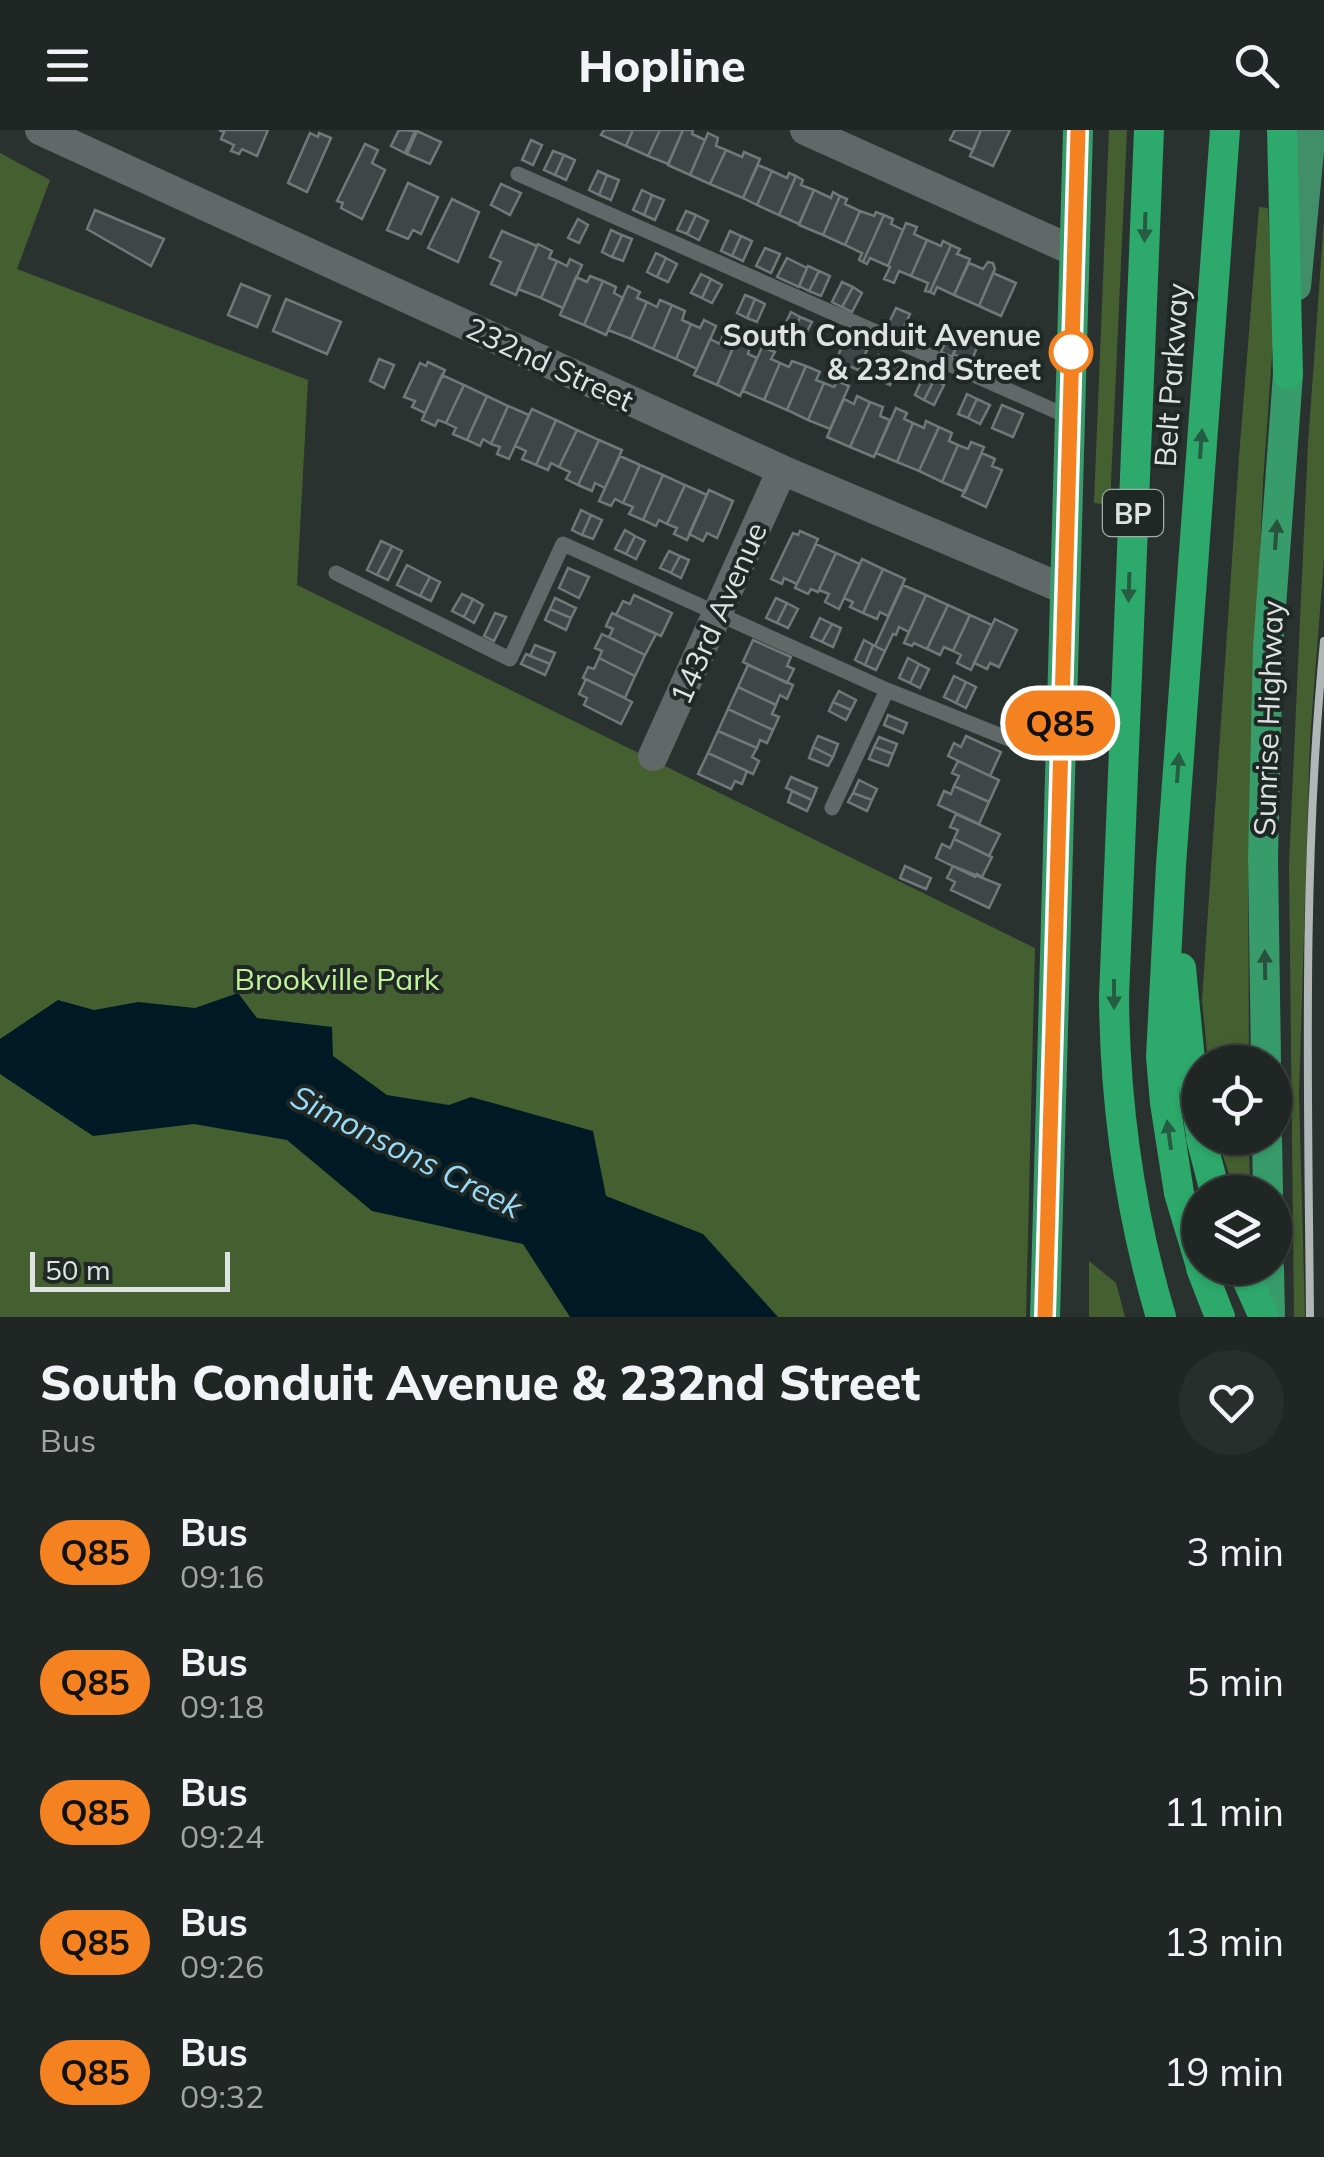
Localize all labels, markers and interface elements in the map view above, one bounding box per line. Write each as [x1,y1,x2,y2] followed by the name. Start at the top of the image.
[578,37,746,93] text: Hopline
[40,38,95,93] icon: menu
[1229,38,1284,93] icon: search
[1137,212,1153,244] one-way arrow
[1146,282,1196,468] street label: Belt Parkway
[460,309,640,419] street label: 232nd Street
[723,316,1041,388] place label: South Conduit Avenue & 232nd Street
[1050,331,1092,373] marker: South Conduit Avenue & 232nd Street
[1194,427,1210,459] one-way arrow
[1103,490,1163,536] road number: BP
[661,516,775,710] street label: 143rd Avenue
[1269,519,1285,551] one-way arrow
[1121,572,1137,604] one-way arrow
[1245,599,1291,837] street label: Sunrise Highway
[1002,690,1118,756] line badge: Q85
[1025,701,1095,745] text: Q85
[1170,752,1186,784] one-way arrow
[1257,949,1273,981] one-way arrow
[235,960,440,998] park label: Brookville Park
[1106,978,1122,1010] one-way arrow
[1182,1045,1292,1285] map controls
[1182,1045,1292,1155] button: locate
[285,1075,531,1227] water label: Simonsons Creek
[1161,1118,1177,1150] one-way arrow
[1182,1175,1292,1285] button: layers
[30,1247,230,1292] scale bar
[45,1252,111,1287] text: 50 m
[1179,1350,1284,1455] button: heart
[40,1352,920,1412] text: South Conduit Avenue & 232nd Street
[40,1420,96,1460] text: Bus
[180,1508,248,1556] text: Bus
[1187,1528,1284,1576] text: 3 min
[60,1530,130,1574] text: Q85
[180,1556,264,1596] text: 09:16
[180,1638,248,1686] text: Bus
[1187,1658,1284,1706] text: 5 min
[60,1660,130,1704] text: Q85
[180,1686,264,1726] text: 09:18
[180,1768,248,1816] text: Bus
[1164,1788,1284,1836] text: 11 min
[60,1790,130,1834] text: Q85
[180,1816,264,1856] text: 09:24
[180,1898,248,1946] text: Bus
[1164,1918,1284,1966] text: 13 min
[60,1920,130,1964] text: Q85
[180,1946,264,1986] text: 09:26
[180,2028,248,2076] text: Bus
[1164,2048,1284,2096] text: 19 min
[60,2050,130,2094] text: Q85
[180,2076,264,2116] text: 09:32

